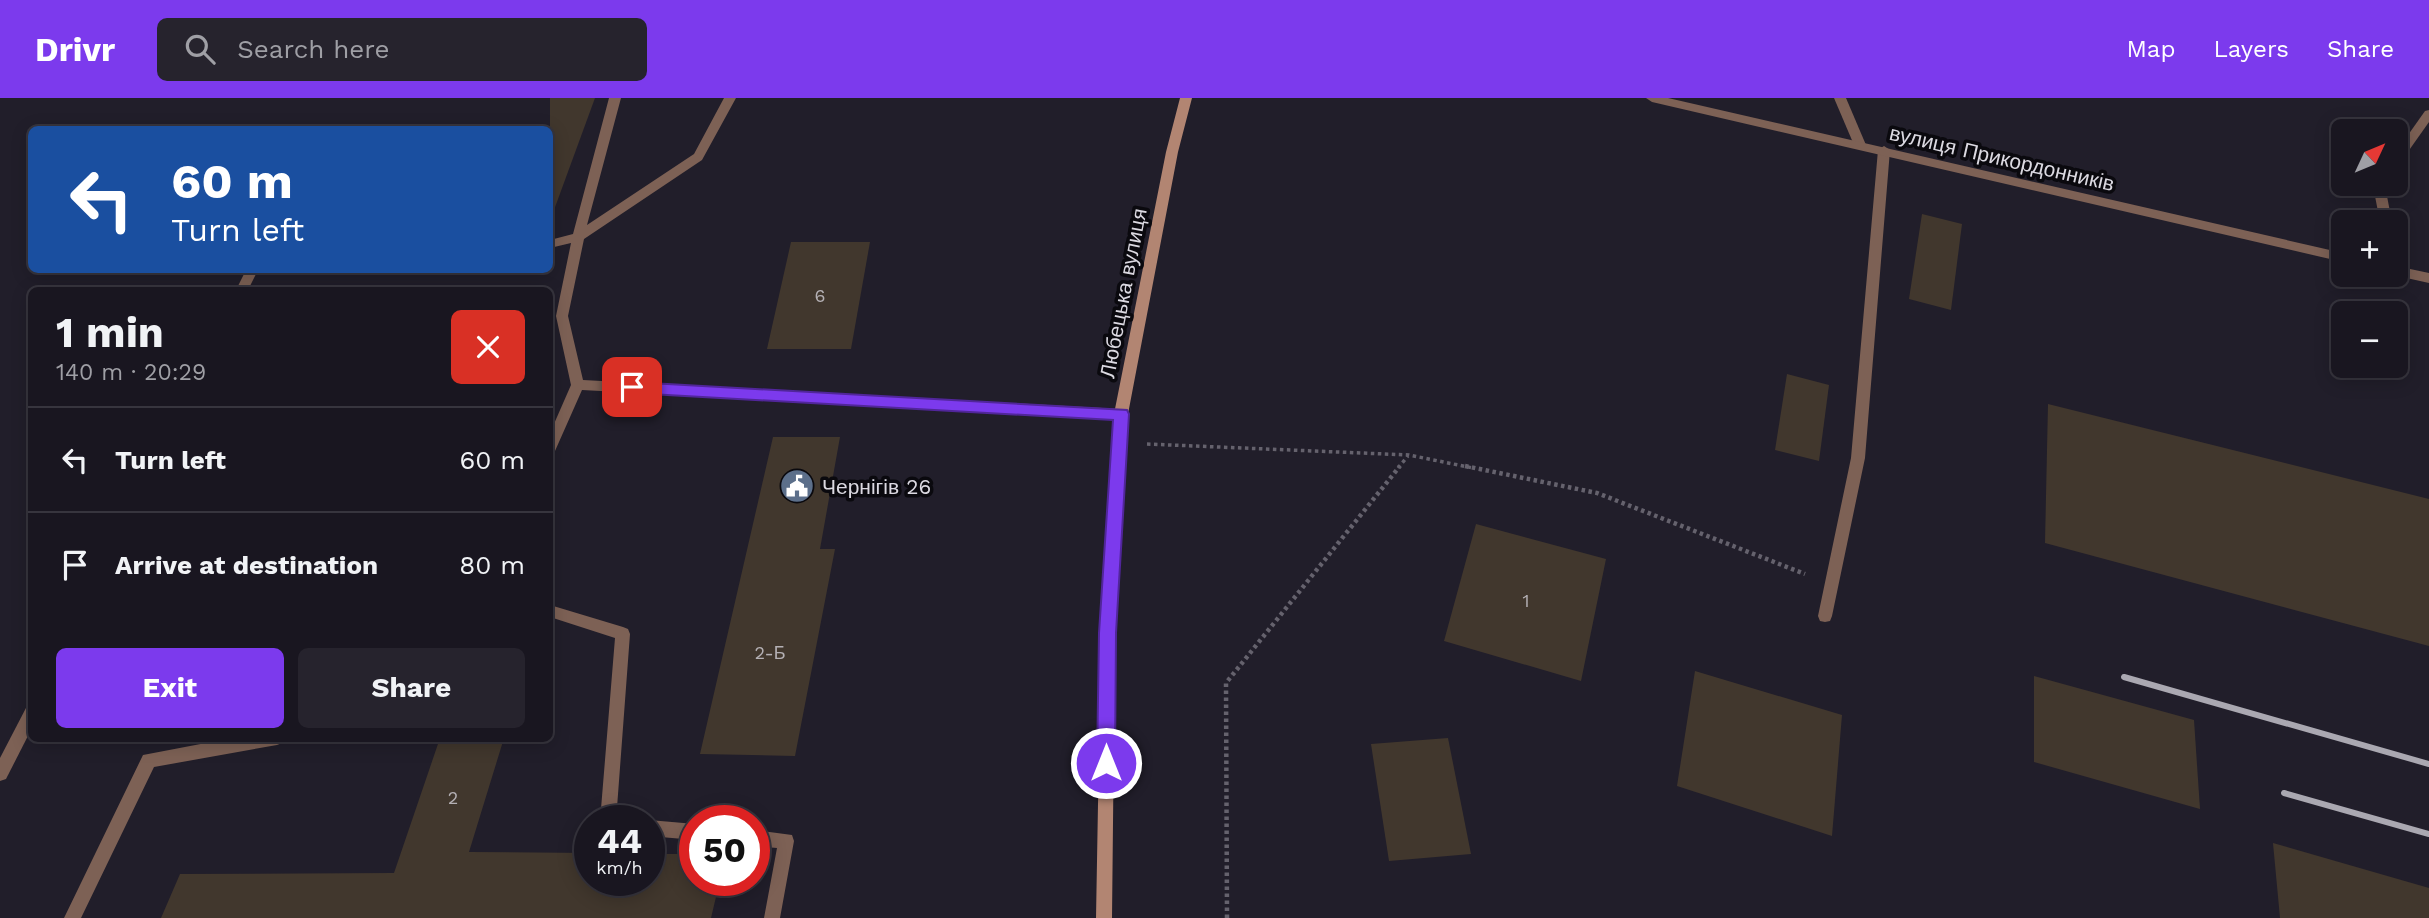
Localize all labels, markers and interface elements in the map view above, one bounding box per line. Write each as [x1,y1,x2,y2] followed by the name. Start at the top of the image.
[157,18,647,81] search box
[35,30,115,69] text: Drivr
[181,30,219,68] icon: search
[237,34,390,64] text: Search here
[2127,35,2175,63] text: Map
[2213,35,2289,63] text: Layers
[2327,35,2394,63] text: Share
[2331,119,2408,196] north arrow
[2331,119,2408,378] map controls
[1887,120,2117,196] street label: вулиця Прикордонників
[171,152,293,210] text: 60 m
[56,154,147,245] icon: left
[1094,206,1152,380] street label: Любецька вулиця
[2331,210,2408,287] button: +
[171,211,304,249] text: Turn left
[815,285,825,306] house number: 6
[2331,301,2408,378] button: −
[56,308,164,357] text: 1 min
[451,310,525,384] button: close
[602,357,662,417] pin
[56,359,206,386] text: 140 m · 20:29
[613,368,651,406] icon: arrive
[56,441,94,479] icon: left
[115,445,226,475] text: Turn left
[459,445,525,475] text: 60 m
[778,467,816,505] public building icon: Чернігів 26
[822,474,931,499] place label: Чернігів 26
[56,546,94,584] icon: arrive
[115,550,378,580] text: Arrive at destination
[459,550,525,580] text: 80 m
[1522,590,1530,611] house number: 1
[754,642,786,663] house number: 2-Б
[56,648,284,728] button: Exit
[298,648,525,728] button: Share
[1069,726,1143,800] position arrow
[448,787,458,808] house number: 2
[679,805,770,896] speed limit sign: 50
[597,820,642,862] text: 44
[596,857,643,878] text: km/h

